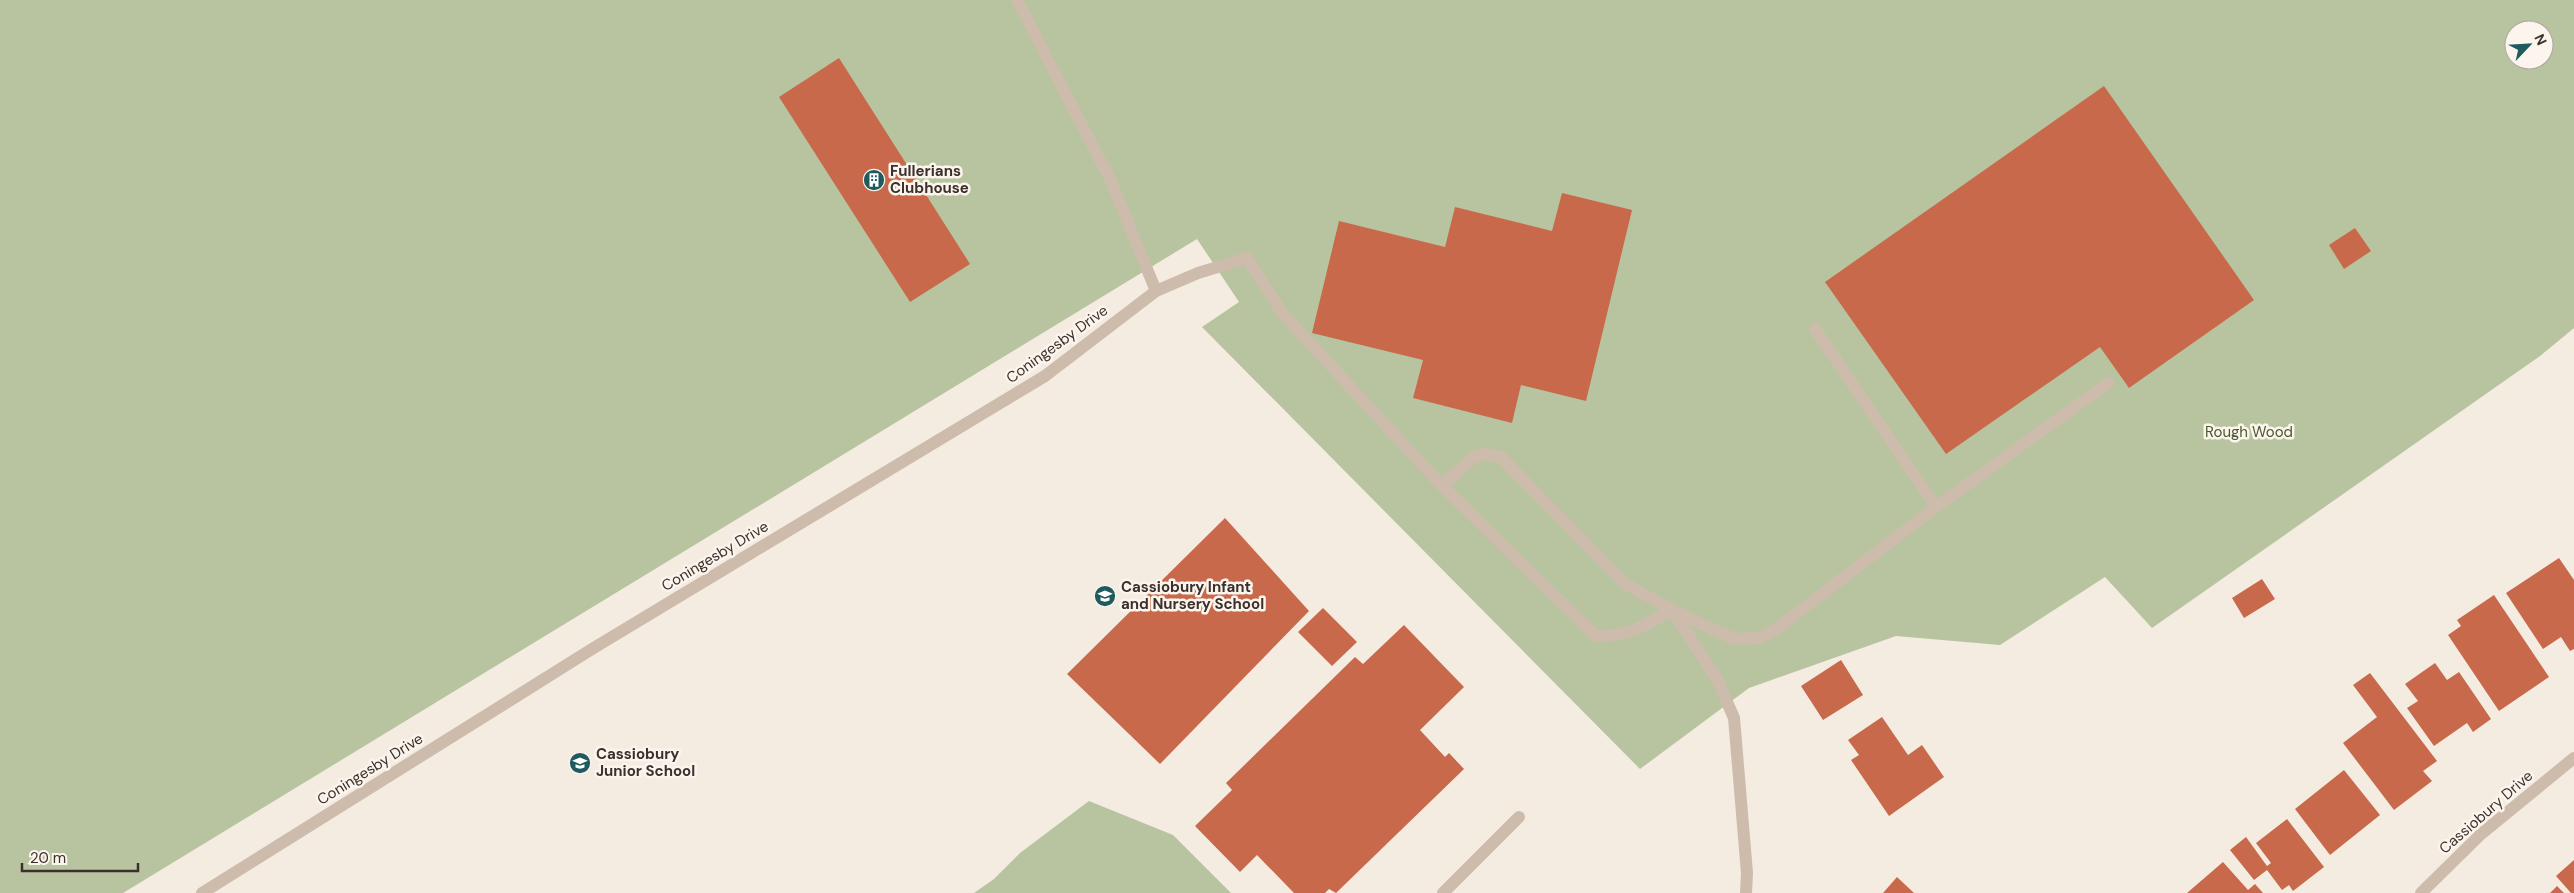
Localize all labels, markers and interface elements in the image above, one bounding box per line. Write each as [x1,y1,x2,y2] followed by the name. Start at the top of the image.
[2504,20,2554,70] north arrow
[2530,31,2551,48] text: N
[890,161,969,198] place label: Fullerians Clubhouse
[862,168,886,192] building icon: Fullerians Clubhouse
[1002,300,1112,388] street label: Coningesby Drive
[2205,422,2293,442] park label: Rough Wood
[658,516,772,596] street label: Coningesby Drive
[1121,577,1264,614] place label: Cassiobury Infant and Nursery School
[1093,584,1117,608] school or university icon: Cassiobury Infant and Nursery School
[313,728,427,810] street label: Coningesby Drive
[596,744,695,781] place label: Cassiobury Junior School
[568,751,592,775] school or university icon: Cassiobury Junior School
[2435,766,2537,858] street label: Cassiobury Drive
[22,840,139,872] scale bar
[30,848,66,868] text: 20 m

